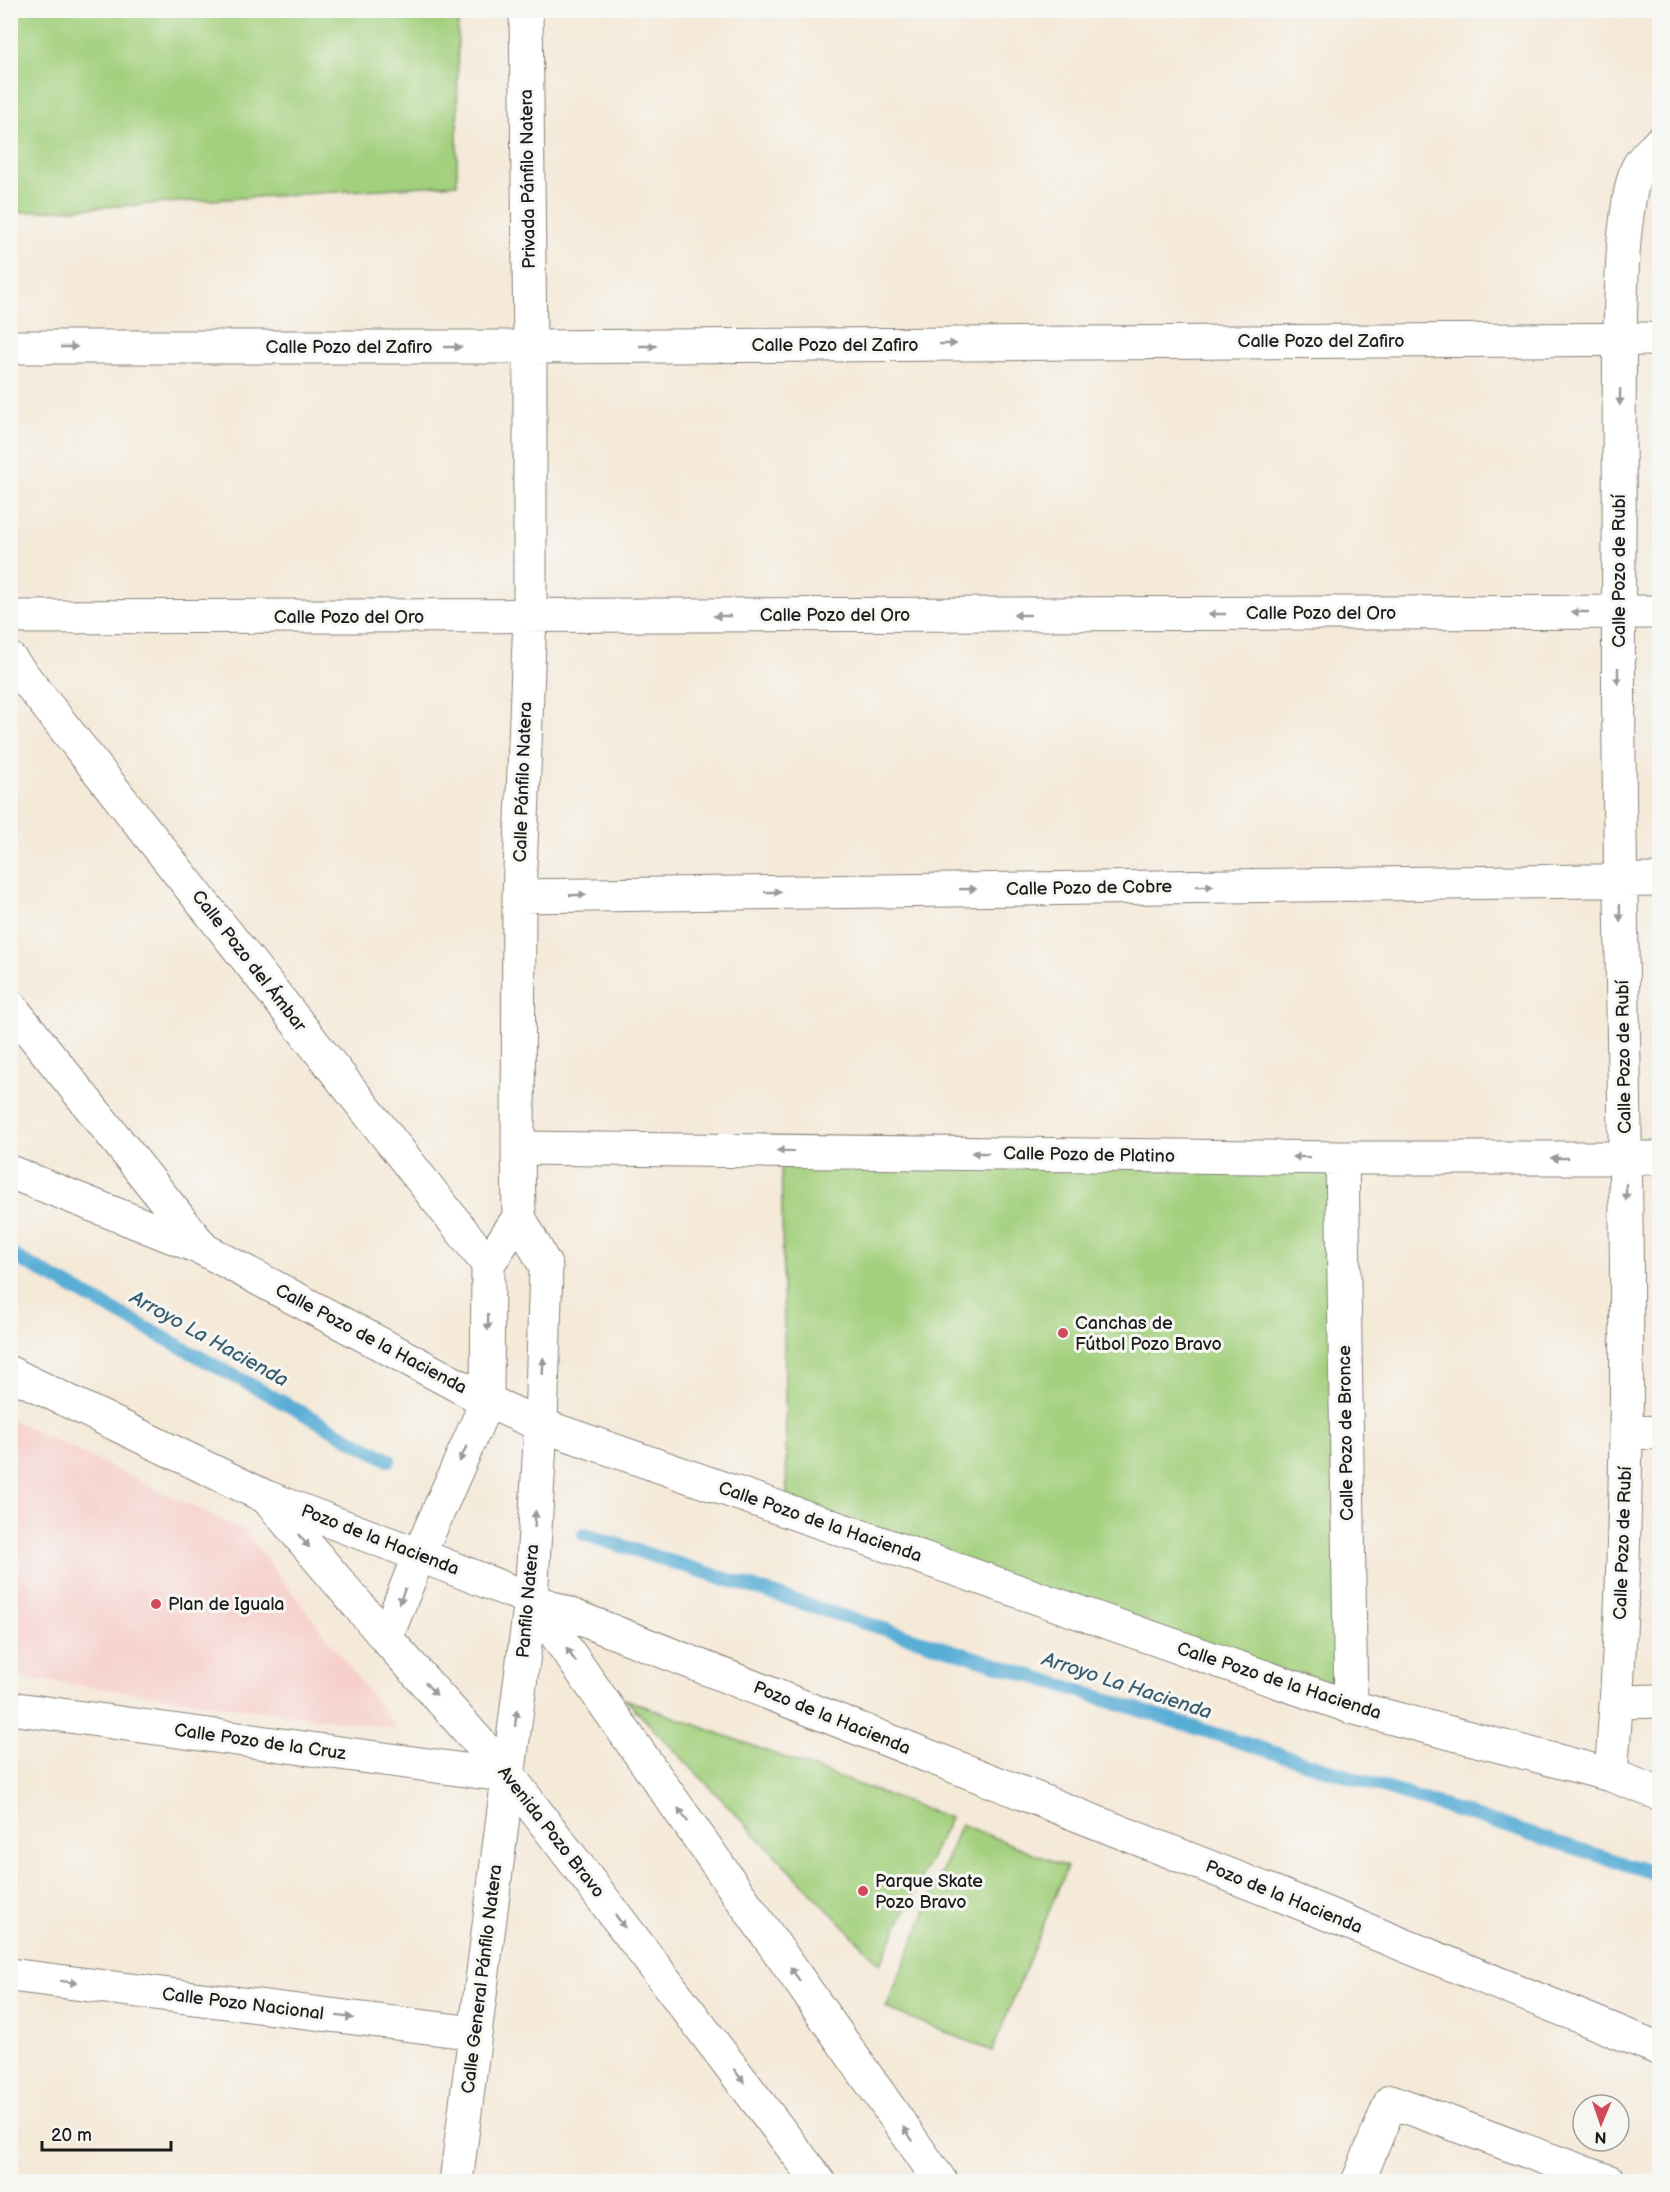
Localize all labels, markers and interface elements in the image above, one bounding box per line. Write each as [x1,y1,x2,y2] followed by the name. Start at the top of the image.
[516,89,540,269] street label: Privada Pánfilo Natera
[1238,331,1404,352] street label: Calle Pozo del Zafiro
[752,335,918,356] street label: Calle Pozo del Zafiro
[266,337,432,358] street label: Calle Pozo del Zafiro
[938,339,957,349] one-way arrow
[59,342,78,352] one-way arrow
[443,342,462,352] one-way arrow
[638,342,657,351] one-way arrow
[1615,387,1625,406] one-way arrow
[1609,493,1630,648] street label: Calle Pozo de Rubí
[1246,603,1396,624] street label: Calle Pozo del Oro
[760,605,910,626] street label: Calle Pozo del Oro
[274,607,424,628] street label: Calle Pozo del Oro
[1571,607,1590,617] one-way arrow
[1208,609,1227,619] one-way arrow
[1013,610,1032,619] one-way arrow
[713,611,732,621] one-way arrow
[1613,666,1623,685] one-way arrow
[510,701,536,863] street label: Calle Pánfilo Natera
[1006,876,1173,900] street label: Calle Pozo de Cobre
[1195,881,1214,891] one-way arrow
[187,885,313,1036] street label: Calle Pozo del Ámbar
[958,885,977,894] one-way arrow
[763,887,782,897] one-way arrow
[568,890,587,900] one-way arrow
[1615,903,1625,922] one-way arrow
[1612,979,1636,1134] street label: Calle Pozo de Rubí
[1003,1143,1175,1167] street label: Calle Pozo de Platino
[776,1146,795,1156] one-way arrow
[971,1149,990,1158] one-way arrow
[1292,1152,1311,1162] one-way arrow
[1550,1153,1569,1163] one-way arrow
[1621,1182,1631,1201] one-way arrow
[272,1280,470,1398] street label: Calle Pozo de la Hacienda
[125,1285,292,1392] water label: Arroyo La Hacienda
[483,1313,493,1332] one-way arrow
[1075,1313,1222,1355] place label: Canchas de Fútbol Pozo Bravo
[1056,1326,1070,1340] marker: Canchas de Fútbol Pozo Bravo
[1334,1345,1358,1521] street label: Calle Pozo de Bronce
[538,1357,547,1376] one-way arrow
[459,1446,468,1463] one-way arrow
[1610,1465,1636,1620] street label: Calle Pozo de Rubí
[715,1477,925,1567] street label: Calle Pozo de la Hacienda
[298,1500,462,1580] street label: Pozo de la Hacienda
[531,1510,540,1529] one-way arrow
[297,1533,310,1549] one-way arrow
[513,1543,543,1659] street label: Panfilo Natera
[397,1588,407,1606] one-way arrow
[168,1594,285,1615] place label: Plan de Iguala
[149,1597,163,1611] marker: Plan de Iguala
[1174,1638,1384,1724] street label: Calle Pozo de la Hacienda
[1038,1647,1215,1725] water label: Arroyo La Hacienda
[565,1648,577,1664] one-way arrow
[750,1677,914,1759] street label: Pozo de la Hacienda
[424,1681,437,1696] one-way arrow
[511,1708,520,1727] one-way arrow
[173,1720,348,1765] street label: Calle Pozo de la Cruz
[493,1762,609,1902] street label: Avenida Pozo Bravo
[677,1807,689,1823] one-way arrow
[1202,1856,1366,1938] street label: Pozo de la Hacienda
[458,1863,506,2095] street label: Calle General Pánfilo Natera
[875,1871,983,1913] place label: Parque Skate Pozo Bravo
[856,1884,870,1898] marker: Parque Skate Pozo Bravo
[614,1914,626,1929] one-way arrow
[789,1967,801,1983] one-way arrow
[59,1978,78,1987] one-way arrow
[161,1984,325,2024] street label: Calle Pozo Nacional
[336,2012,355,2022] one-way arrow
[732,2069,744,2084] one-way arrow
[1571,2093,1631,2153] north arrow
[42,2114,171,2152] scale bar
[51,2125,92,2146] text: 20 m
[902,2126,914,2142] one-way arrow
[1594,2127,1607,2146] text: N

